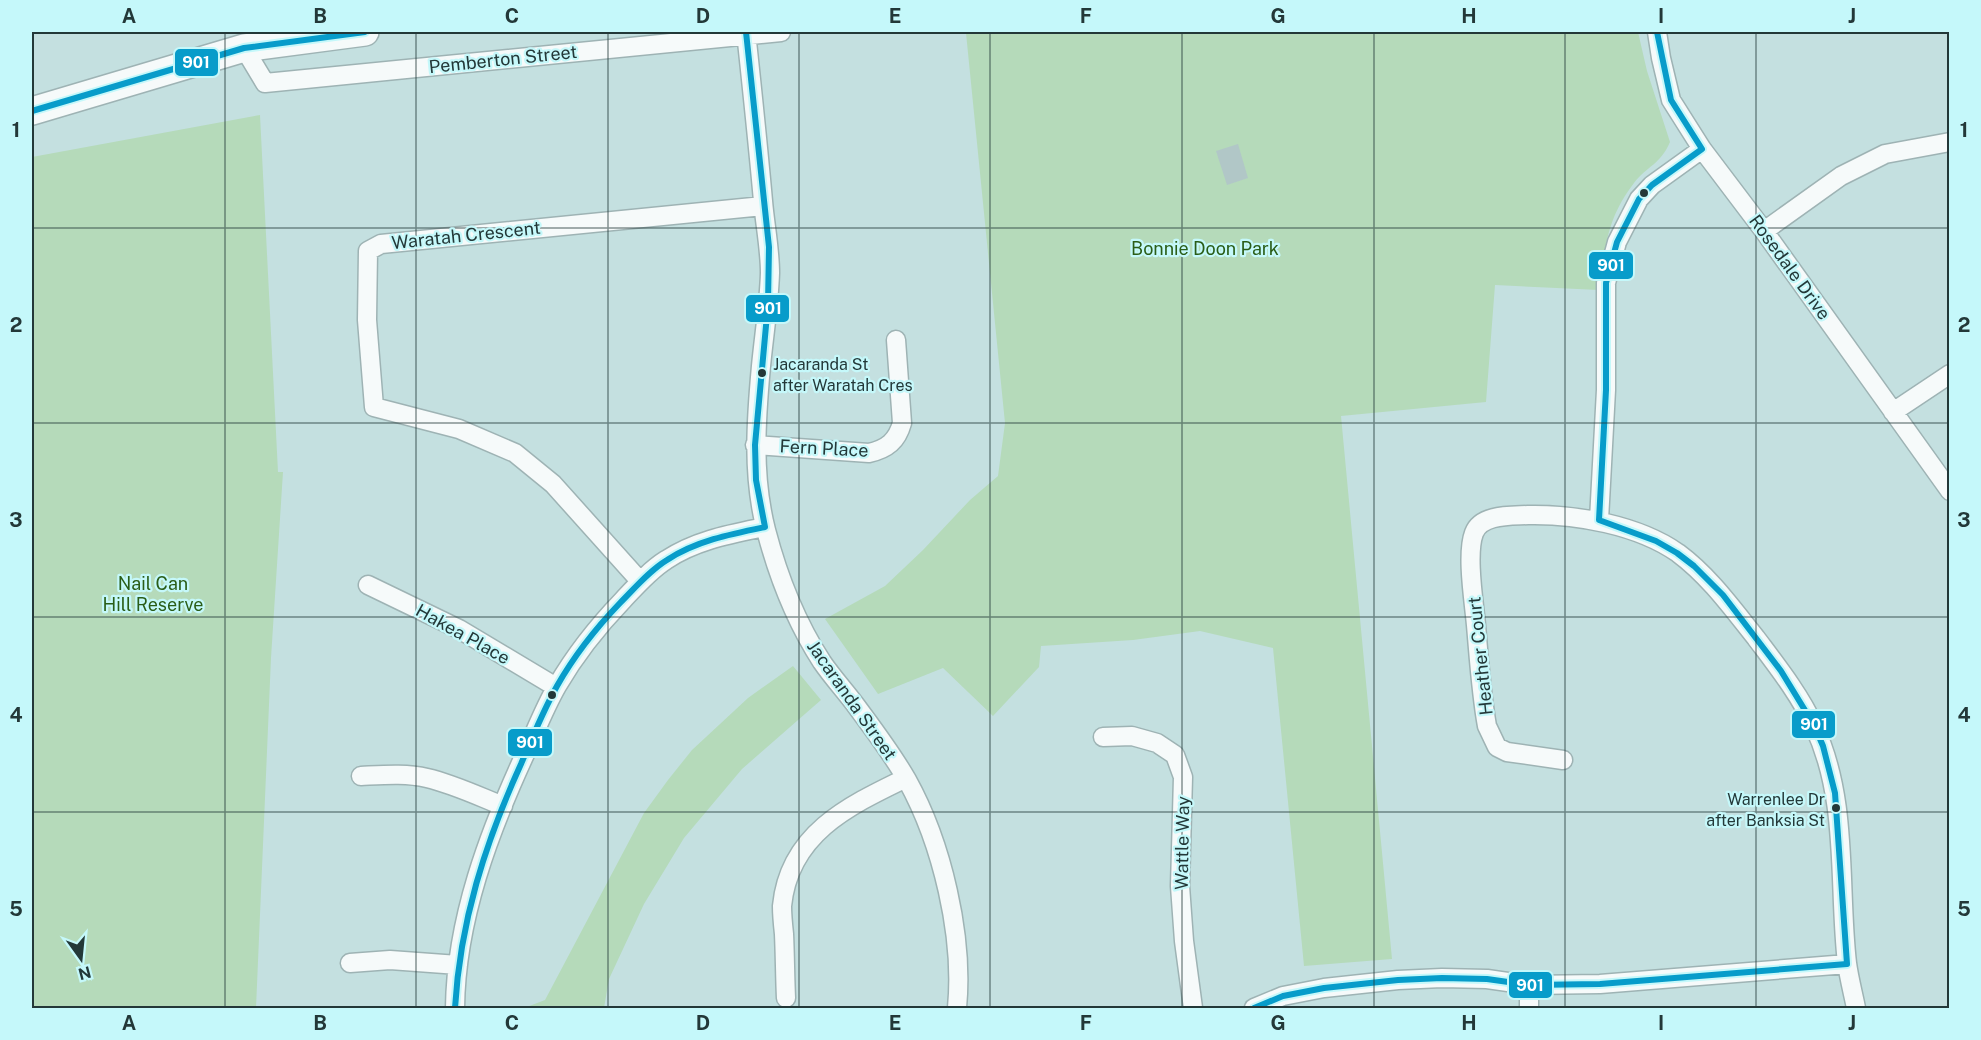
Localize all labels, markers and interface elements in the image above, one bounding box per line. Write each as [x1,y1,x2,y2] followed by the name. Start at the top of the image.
[122,4,136,28] text: A
[313,4,327,28] text: B
[505,4,519,28] text: C
[696,4,710,28] text: D
[889,4,901,28] text: E
[1080,4,1092,28] text: F
[1270,4,1286,28] text: G
[1461,4,1477,28] text: H
[1658,4,1664,28] text: I
[1848,4,1856,28] text: J
[428,41,578,77] street label: Pemberton Street
[174,48,219,77] line badge: 901
[182,53,210,72] text: 901
[12,118,20,142] text: 1
[1960,118,1968,142] text: 1
[1638,187,1650,199] unlabelled marker
[1745,210,1835,324] street label: Rosedale Drive
[390,217,542,253] street label: Waratah Crescent
[1131,238,1279,259] park label: Bonnie Doon Park
[1588,251,1634,280] line badge: 901
[1597,256,1625,275] text: 901
[745,294,790,323] line badge: 901
[754,299,782,318] text: 901
[10,313,22,337] text: 2
[1958,313,1970,337] text: 2
[773,355,913,395] place label: Jacaranda St after Waratah Cres
[756,367,768,379] marker: Jacaranda St after Waratah Cres
[779,435,869,461] street label: Fern Place
[9,508,23,532] text: 3
[1957,508,1971,532] text: 3
[102,573,204,615] park label: Nail Can Hill Reserve
[1463,596,1497,716] street label: Heather Court
[412,599,514,669] street label: Hakea Place
[803,636,901,764] street label: Jacaranda Street
[546,689,558,701] unlabelled marker
[9,703,23,727] text: 4
[1957,703,1971,727] text: 4
[1791,710,1836,739] line badge: 901
[1800,715,1828,734] text: 901
[507,728,553,757] line badge: 901
[516,733,544,752] text: 901
[1706,790,1825,830] place label: Warrenlee Dr after Banksia St
[1171,796,1193,890] street label: Wattle Way
[1830,802,1842,814] marker: Warrenlee Dr after Banksia St
[9,897,23,921] text: 5
[1957,897,1971,921] text: 5
[51,929,111,989] north arrow
[76,962,93,984] text: N
[1508,971,1553,999] line badge: 901
[1516,976,1544,995] text: 901
[122,1011,136,1035] text: A
[313,1011,327,1035] text: B
[505,1011,519,1035] text: C
[696,1011,710,1035] text: D
[889,1011,901,1035] text: E
[1080,1011,1092,1035] text: F
[1270,1011,1286,1035] text: G
[1461,1011,1477,1035] text: H
[1658,1011,1664,1035] text: I
[1848,1011,1856,1035] text: J

